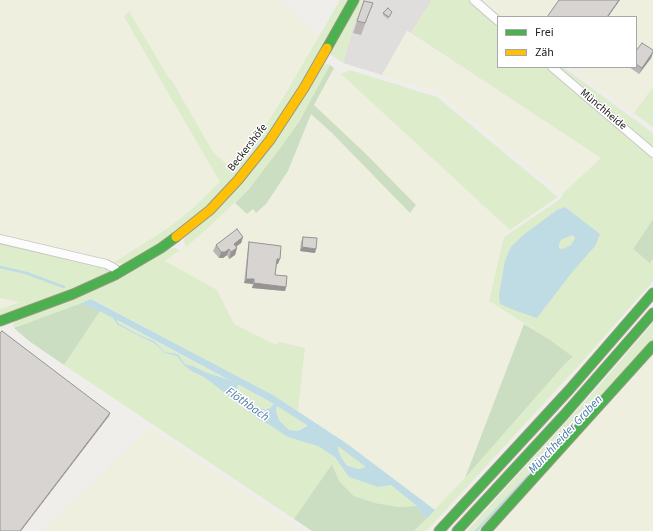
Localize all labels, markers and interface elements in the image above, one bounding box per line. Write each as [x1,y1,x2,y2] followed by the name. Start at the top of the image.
[497,16,637,68] legend
[535,24,554,41] text: Frei
[535,44,554,61] text: Zäh
[577,87,629,133] street label: Münchheide
[225,122,271,174] street label: Beckershöfe
[223,385,271,425] water label: Flöthbach
[526,393,606,477] water label: Münchheider Graben

